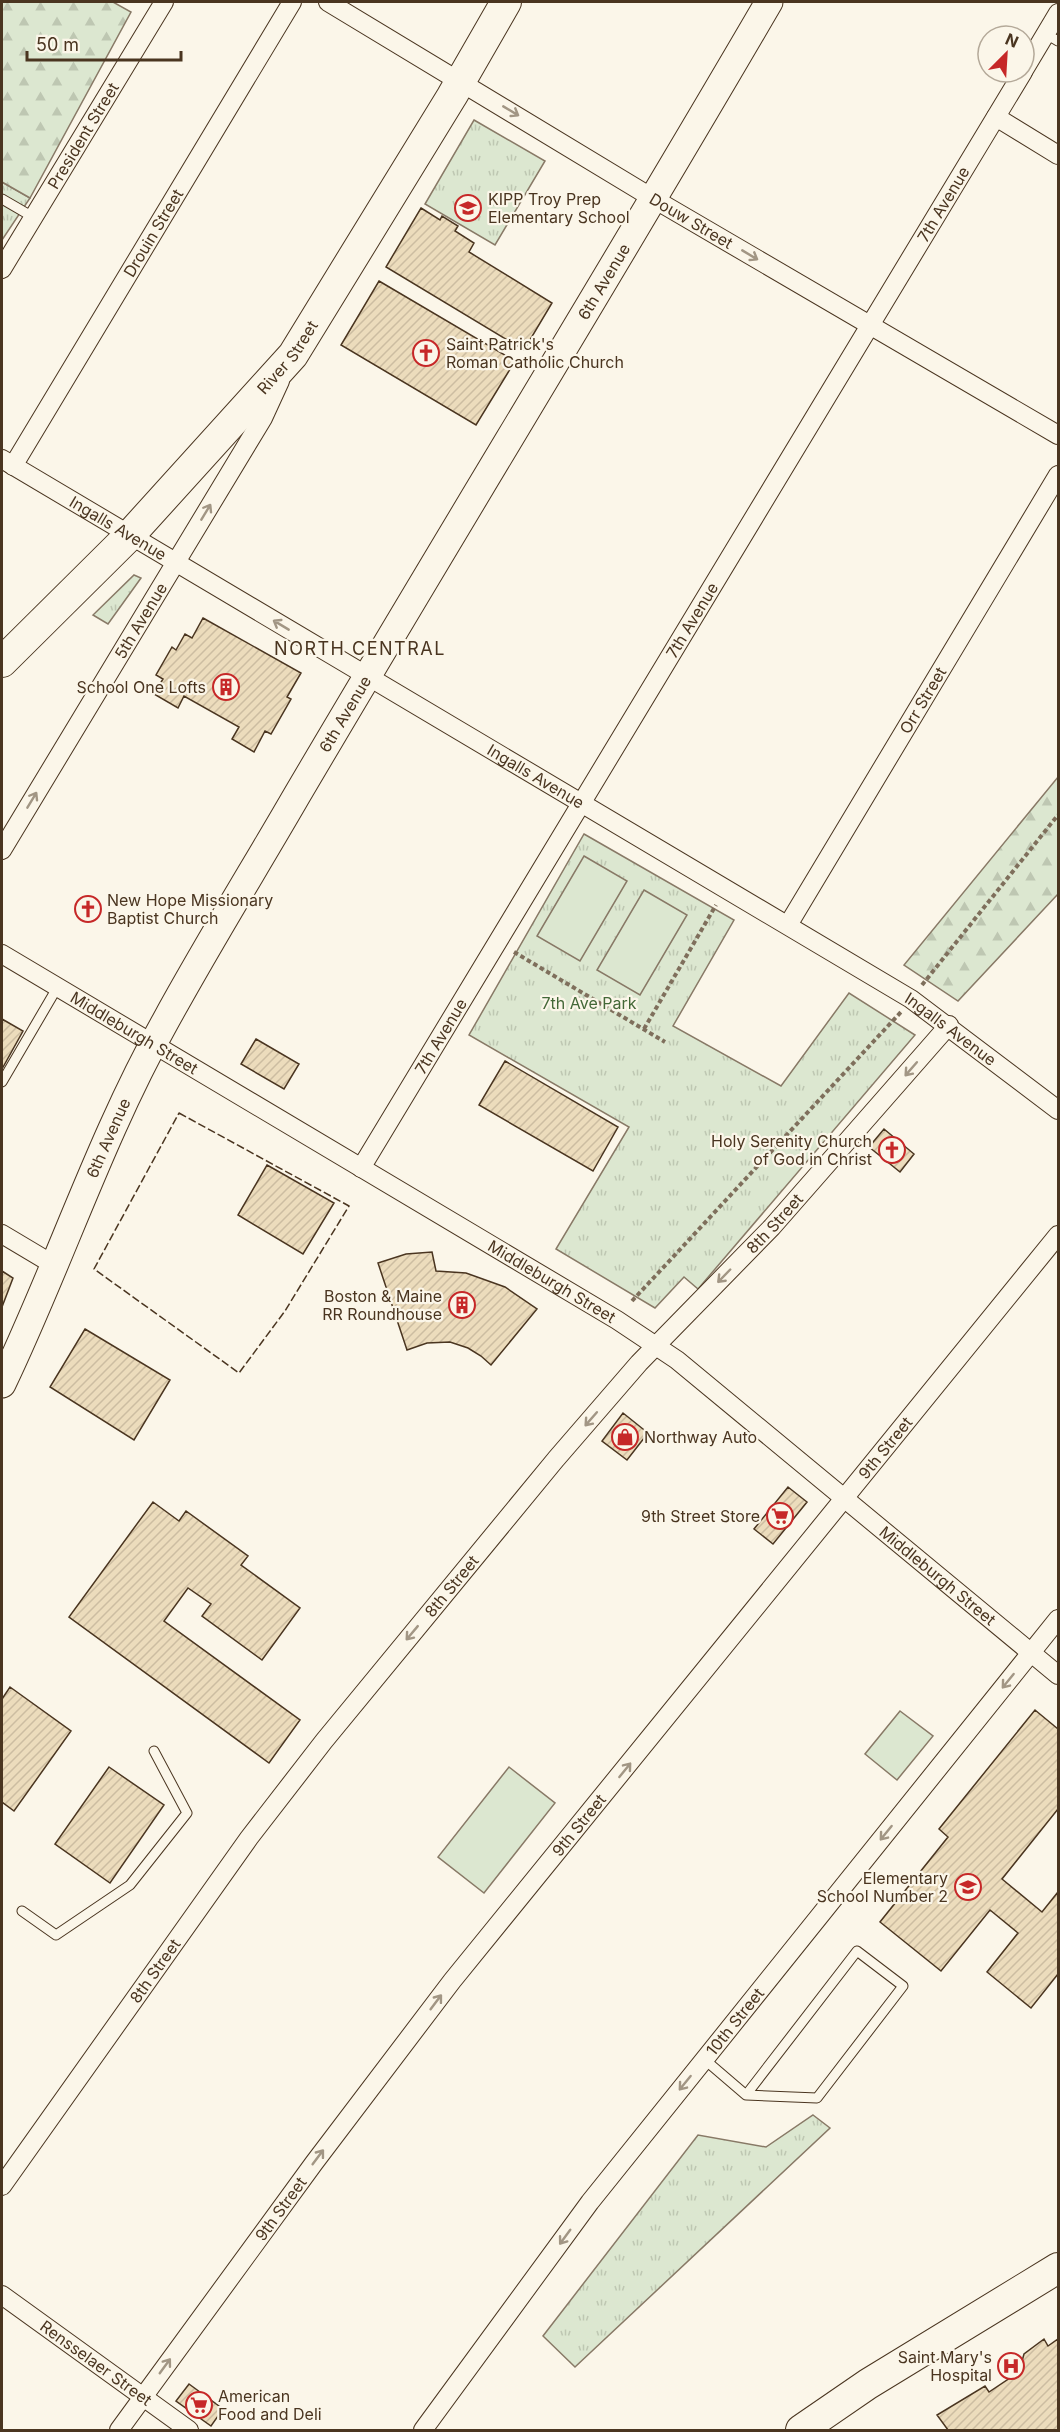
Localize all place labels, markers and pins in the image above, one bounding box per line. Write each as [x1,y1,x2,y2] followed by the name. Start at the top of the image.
[488,189,630,227] place label: KIPP Troy Prep Elementary School
[453,193,483,223] school or university icon: KIPP Troy Prep Elementary School
[446,334,624,372] place label: Saint Patrick's Roman Catholic Church
[411,338,441,368] church icon: Saint Patrick's Roman Catholic Church
[211,672,241,702] building icon: School One Lofts
[77,677,206,697] place label: School One Lofts
[107,890,273,928] place label: New Hope Missionary Baptist Church
[73,894,103,924] church icon: New Hope Missionary Baptist Church
[711,1131,872,1169] place label: Holy Serenity Church of God in Christ
[877,1135,907,1165] church icon: Holy Serenity Church of God in Christ
[322,1286,442,1324] place label: Boston & Maine RR Roundhouse
[447,1290,477,1320] building icon: Boston & Maine RR Roundhouse
[610,1422,640,1452] shop icon: Northway Auto
[644,1427,757,1447] place label: Northway Auto
[765,1501,795,1531] supermarket icon: 9th Street Store
[641,1506,760,1526] place label: 9th Street Store
[817,1868,948,1906] place label: Elementary School Number 2
[953,1872,983,1902] school or university icon: Elementary School Number 2
[898,2347,992,2385] place label: Saint Mary's Hospital
[996,2351,1026,2381] hospital icon: Saint Mary's Hospital
[218,2386,322,2424] place label: American Food and Deli
[184,2390,214,2420] supermarket icon: American Food and Deli

